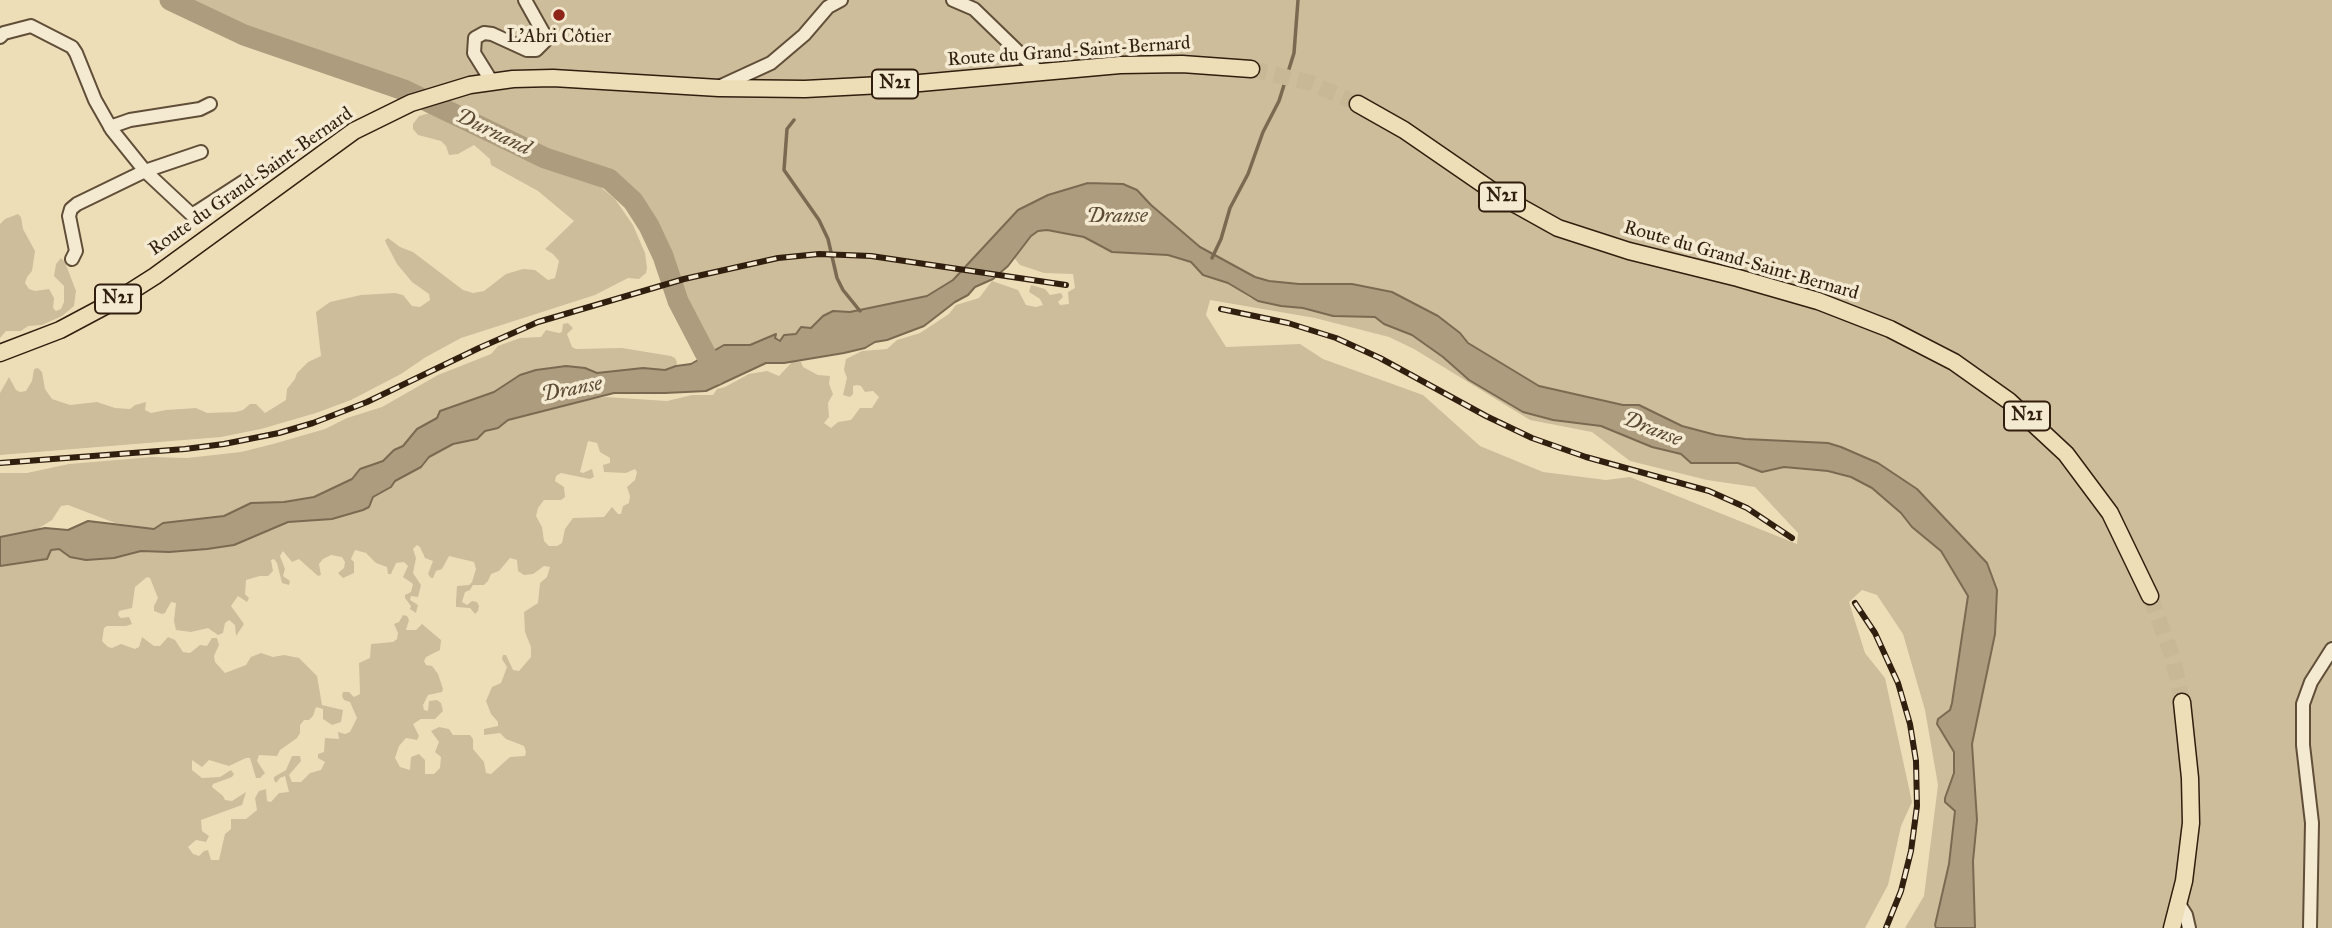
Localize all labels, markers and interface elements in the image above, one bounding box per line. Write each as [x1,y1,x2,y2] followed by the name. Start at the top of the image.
[551,7,567,23] marker: L'Abri Côtier
[507,26,611,48] place label: L'Abri Côtier
[947,32,1191,72] street label: Route du Grand-Saint-Bernard
[872,70,918,98] road number: N21
[145,103,357,261] street label: Route du Grand-Saint-Bernard
[451,104,535,162] water label: Durnand
[1479,182,1525,212] road number: N21
[1086,204,1148,230] water label: Dranse
[1621,216,1861,306] street label: Route du Grand-Saint-Bernard
[95,284,141,314] road number: N21
[540,372,604,408] water label: Dranse
[2004,402,2050,430] road number: N21
[1619,407,1685,453] water label: Dranse

